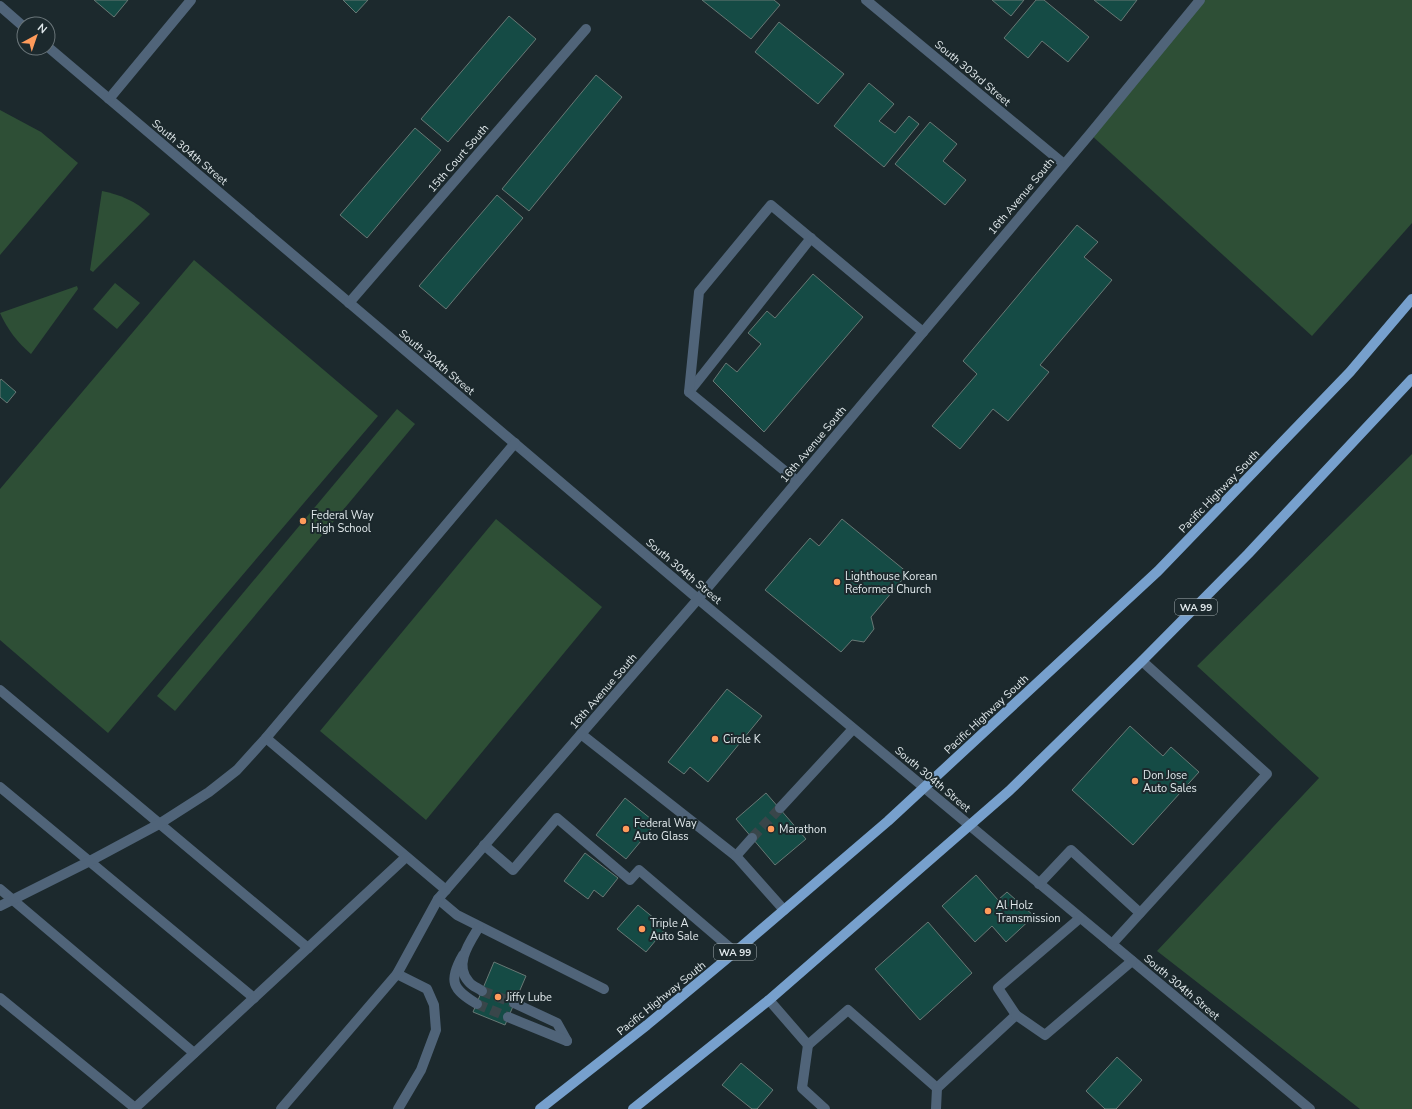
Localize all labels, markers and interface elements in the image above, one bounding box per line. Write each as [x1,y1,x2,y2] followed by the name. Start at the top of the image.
[16,16,56,56] north arrow
[34,20,50,37] text: N
[932,37,1014,110] street label: South 303rd Street
[149,116,231,189] street label: South 304th Street
[425,121,492,196] street label: 15th Court South
[985,155,1058,238] street label: 16th Avenue South
[396,326,478,399] street label: South 304th Street
[777,403,850,486] street label: 16th Avenue South
[1176,446,1263,536] street label: Pacific Highway South
[311,508,374,536] place label: Federal Way High School
[298,516,308,526] marker: Federal Way High School
[643,535,725,608] street label: South 304th Street
[845,569,937,597] place label: Lighthouse Korean Reformed Church
[832,577,842,587] marker: Lighthouse Korean Reformed Church
[1175,599,1217,615] road number: WA 99
[566,650,640,732] street label: 16th Avenue South
[941,671,1032,757] street label: Pacific Highway South
[723,732,762,747] place label: Circle K
[710,734,720,744] marker: Circle K
[892,743,974,816] street label: South 304th Street
[1143,768,1197,796] place label: Don Jose Auto Sales
[1130,776,1140,786] marker: Don Jose Auto Sales
[634,816,697,844] place label: Federal Way Auto Glass
[779,822,826,837] place label: Marathon
[621,824,631,834] marker: Federal Way Auto Glass
[766,824,776,834] marker: Marathon
[996,898,1061,926] place label: Al Holz Transmission
[983,906,993,916] marker: Al Holz Transmission
[650,916,699,944] place label: Triple A Auto Sale
[637,924,647,934] marker: Triple A Auto Sale
[714,944,756,960] road number: WA 99
[1141,951,1223,1024] street label: South 304th Street
[614,958,709,1039] street label: Pacific Highway South
[505,990,552,1005] place label: Jiffy Lube
[493,992,503,1002] marker: Jiffy Lube

